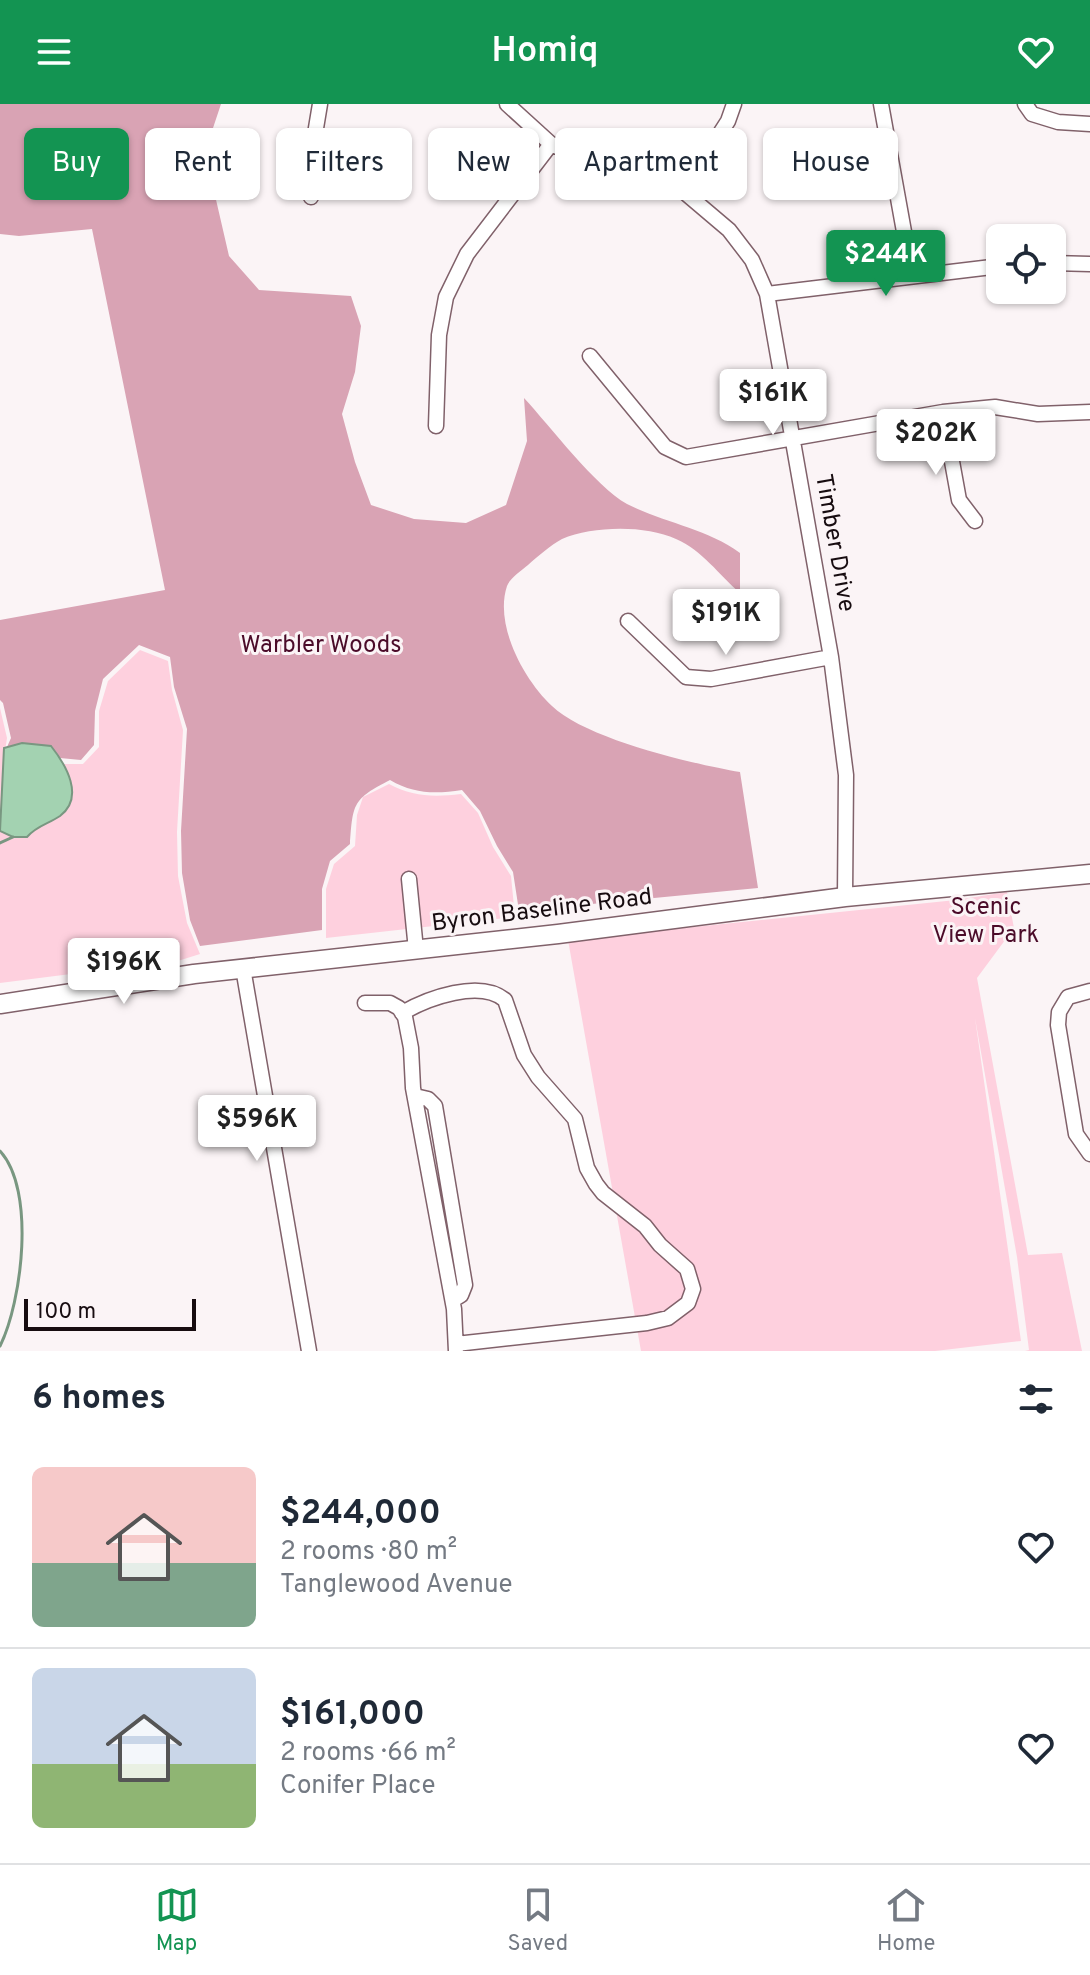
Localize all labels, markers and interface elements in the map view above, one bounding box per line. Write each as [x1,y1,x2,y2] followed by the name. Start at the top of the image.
[491,29,599,75] text: Homiq
[32,30,76,74] icon: menu
[1014,30,1058,74] icon: heart
[24,128,129,200] chip: Buy
[145,128,260,200] chip: Rent
[276,128,412,200] chip: Filters
[428,128,539,200] chip: New
[555,128,747,200] chip: Apartment
[763,128,898,200] chip: House
[986,224,1066,304] map controls
[986,224,1066,304] button: locate
[830,230,942,298] pin: $244K
[844,239,928,272] text: $244K
[717,369,829,437] pin: $161K
[738,378,808,411] text: $161K
[880,409,992,477] pin: $202K
[895,418,978,451] text: $202K
[807,472,861,614] street label: Timber Drive
[670,589,782,657] pin: $191K
[691,598,761,631] text: $191K
[240,631,402,661] park label: Warbler Woods
[430,883,654,939] street label: Byron Baseline Road
[933,893,1039,951] park label: Scenic View Park
[68,938,180,1006] pin: $196K
[86,947,162,980] text: $196K
[201,1095,313,1163] pin: $596K
[216,1104,298,1137] text: $596K
[24,1295,196,1331] scale bar
[36,1299,96,1326] text: 100 m
[1014,1377,1058,1421] icon: filters
[32,1378,166,1421] text: 6 homes
[280,1493,441,1536] text: $244,000
[96,1499,192,1595] icon: home
[1014,1525,1058,1569] icon: heart
[280,1536,457,1569] text: 2 rooms · 80 m²
[280,1569,512,1602] text: Tanglewood Avenue
[280,1694,425,1737] text: $161,000
[96,1700,192,1796] icon: home
[1014,1726,1058,1770] icon: heart
[280,1737,456,1770] text: 2 rooms · 66 m²
[280,1770,436,1803] text: Conifer Place
[155,1883,199,1958] tab: Map
[508,1883,568,1958] tab: Saved
[877,1883,935,1958] tab: Home

